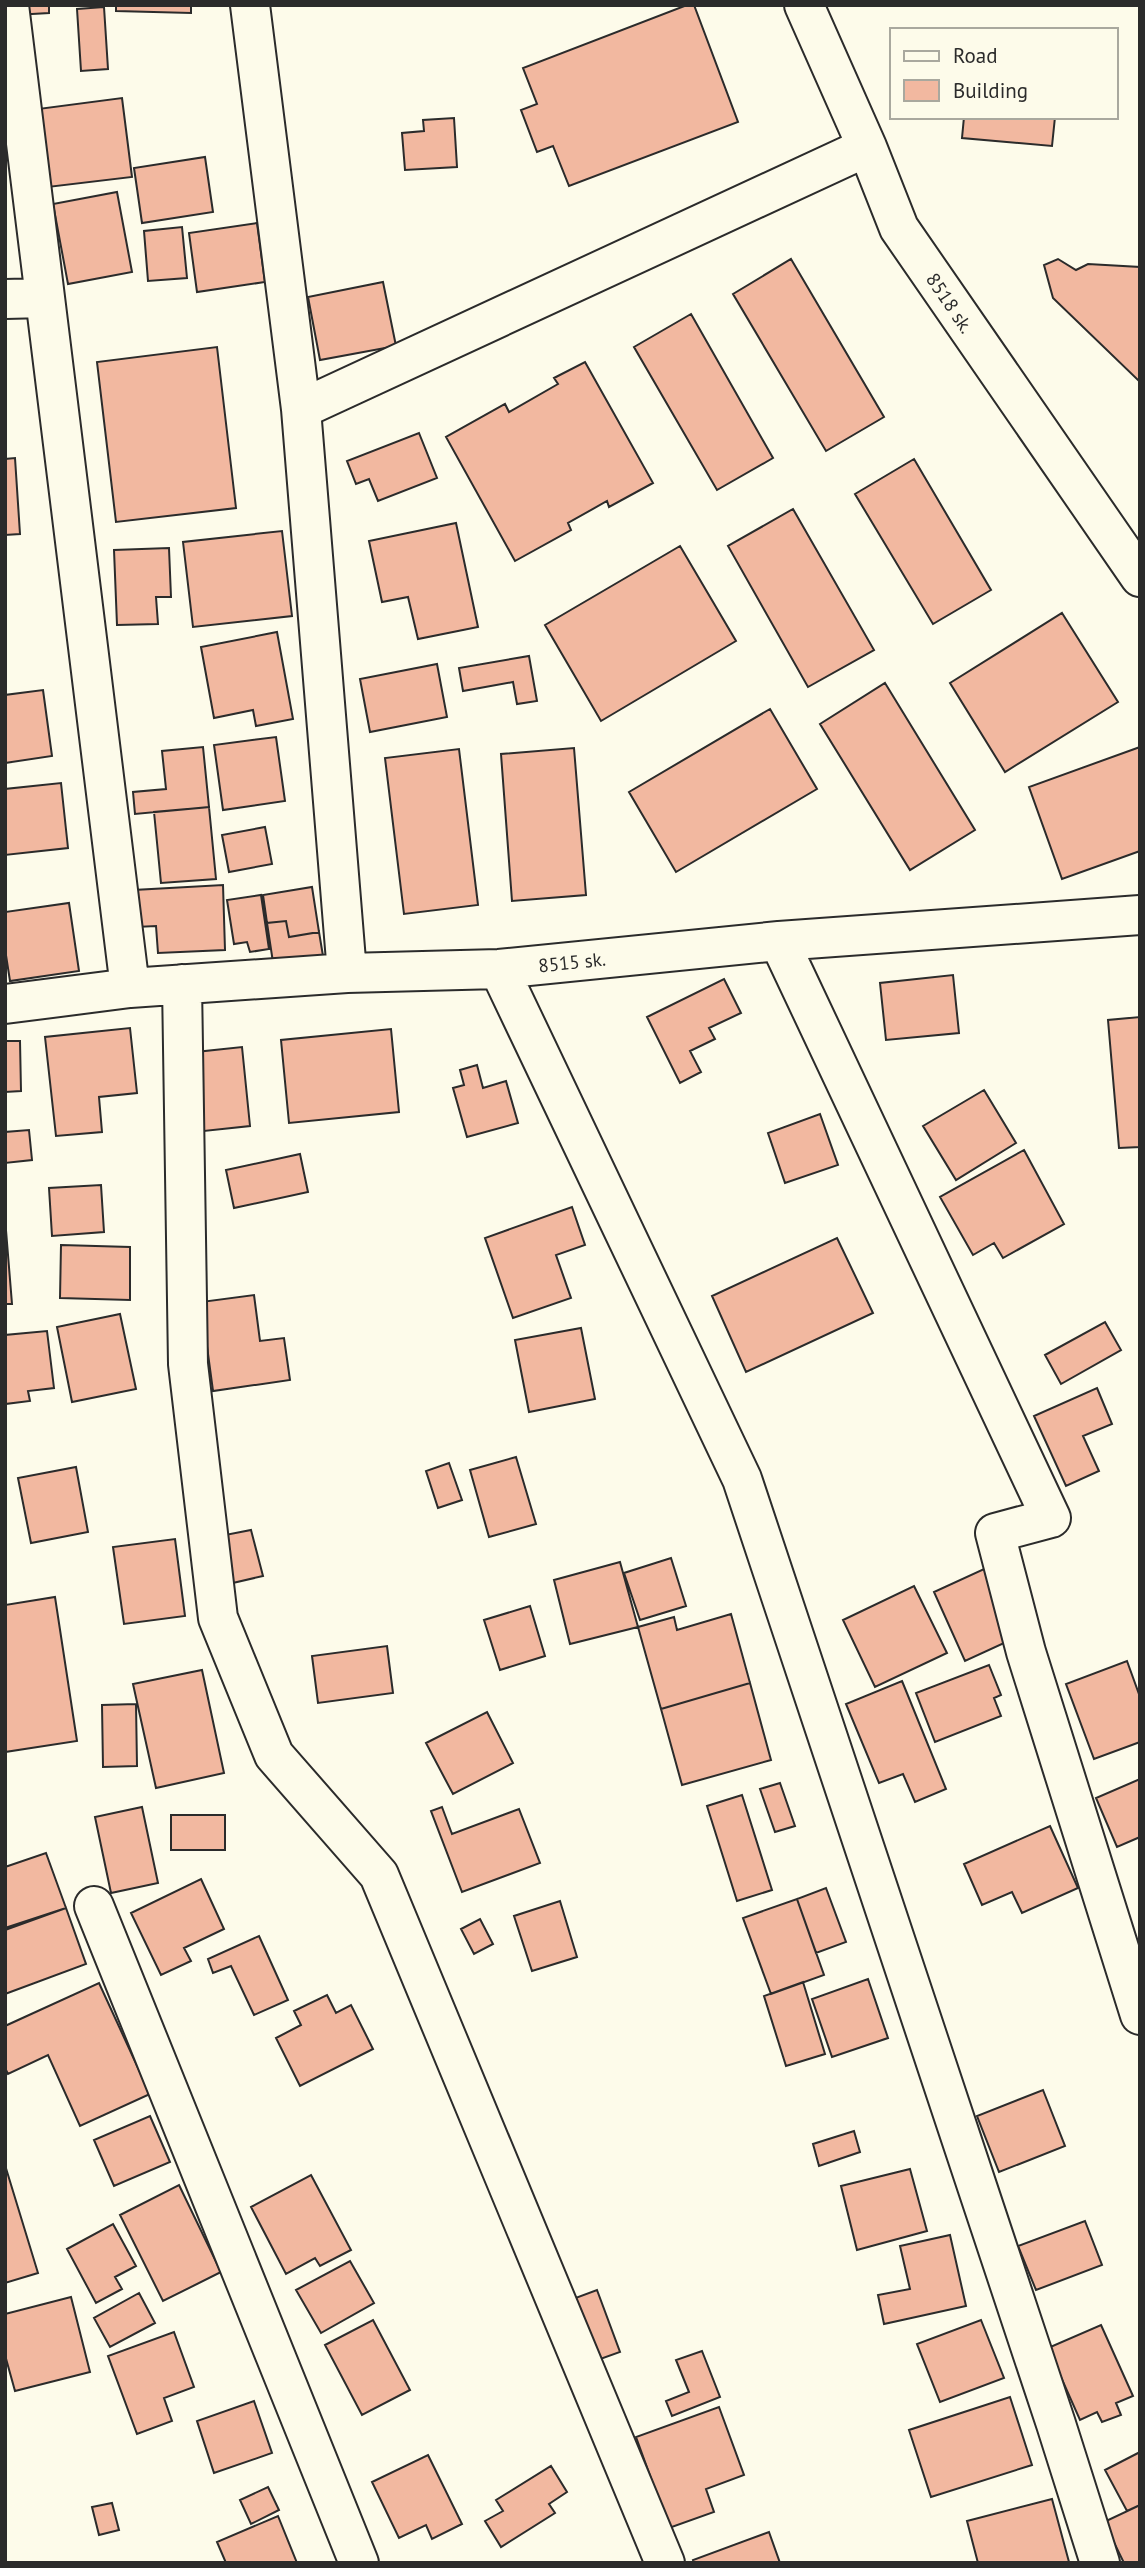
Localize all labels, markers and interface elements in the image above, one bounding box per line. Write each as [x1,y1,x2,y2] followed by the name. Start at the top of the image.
[890,28,1117,119] legend
[953,42,997,69] text: Road
[953,77,1028,104] text: Building
[921,268,979,338] street label: 8518 sk.
[537,947,607,977] street label: 8515 sk.

